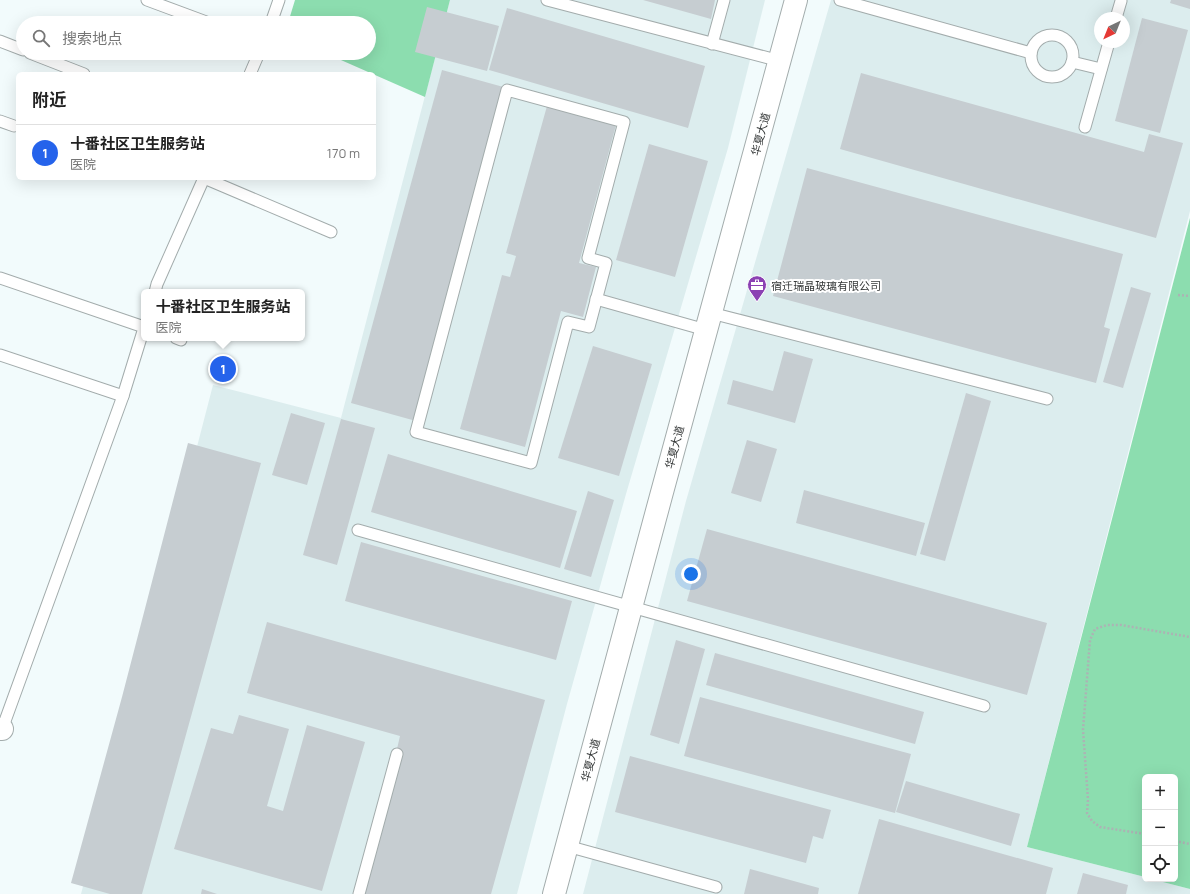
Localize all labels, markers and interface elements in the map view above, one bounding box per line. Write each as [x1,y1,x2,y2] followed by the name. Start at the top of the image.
[1094,12,1130,48] north arrow
[16,16,376,60] search box
[30,27,52,49] icon: search
[62,28,122,49] text: 搜索地点
[32,88,66,111] text: 附近
[747,111,773,157] street label: 华夏大道
[70,133,205,154] text: 十番社区卫生服务站
[42,144,48,162] text: 1
[327,144,360,162] text: 170 m
[70,155,96,173] text: 医院
[746,274,768,302] office icon: 宿迁瑞晶玻璃有限公司
[771,278,881,293] place label: 宿迁瑞晶玻璃有限公司
[141,289,305,341] popup
[155,296,291,317] text: 十番社区卫生服务站
[155,318,182,336] text: 医院
[210,354,236,384] pin: 1
[661,424,687,470] street label: 华夏大道
[681,564,701,584] your location
[577,737,603,783] street label: 华夏大道
[1142,774,1178,882] map controls
[1142,774,1178,810] button: +
[1142,810,1178,846] button: −
[1142,846,1178,882] button: locate

